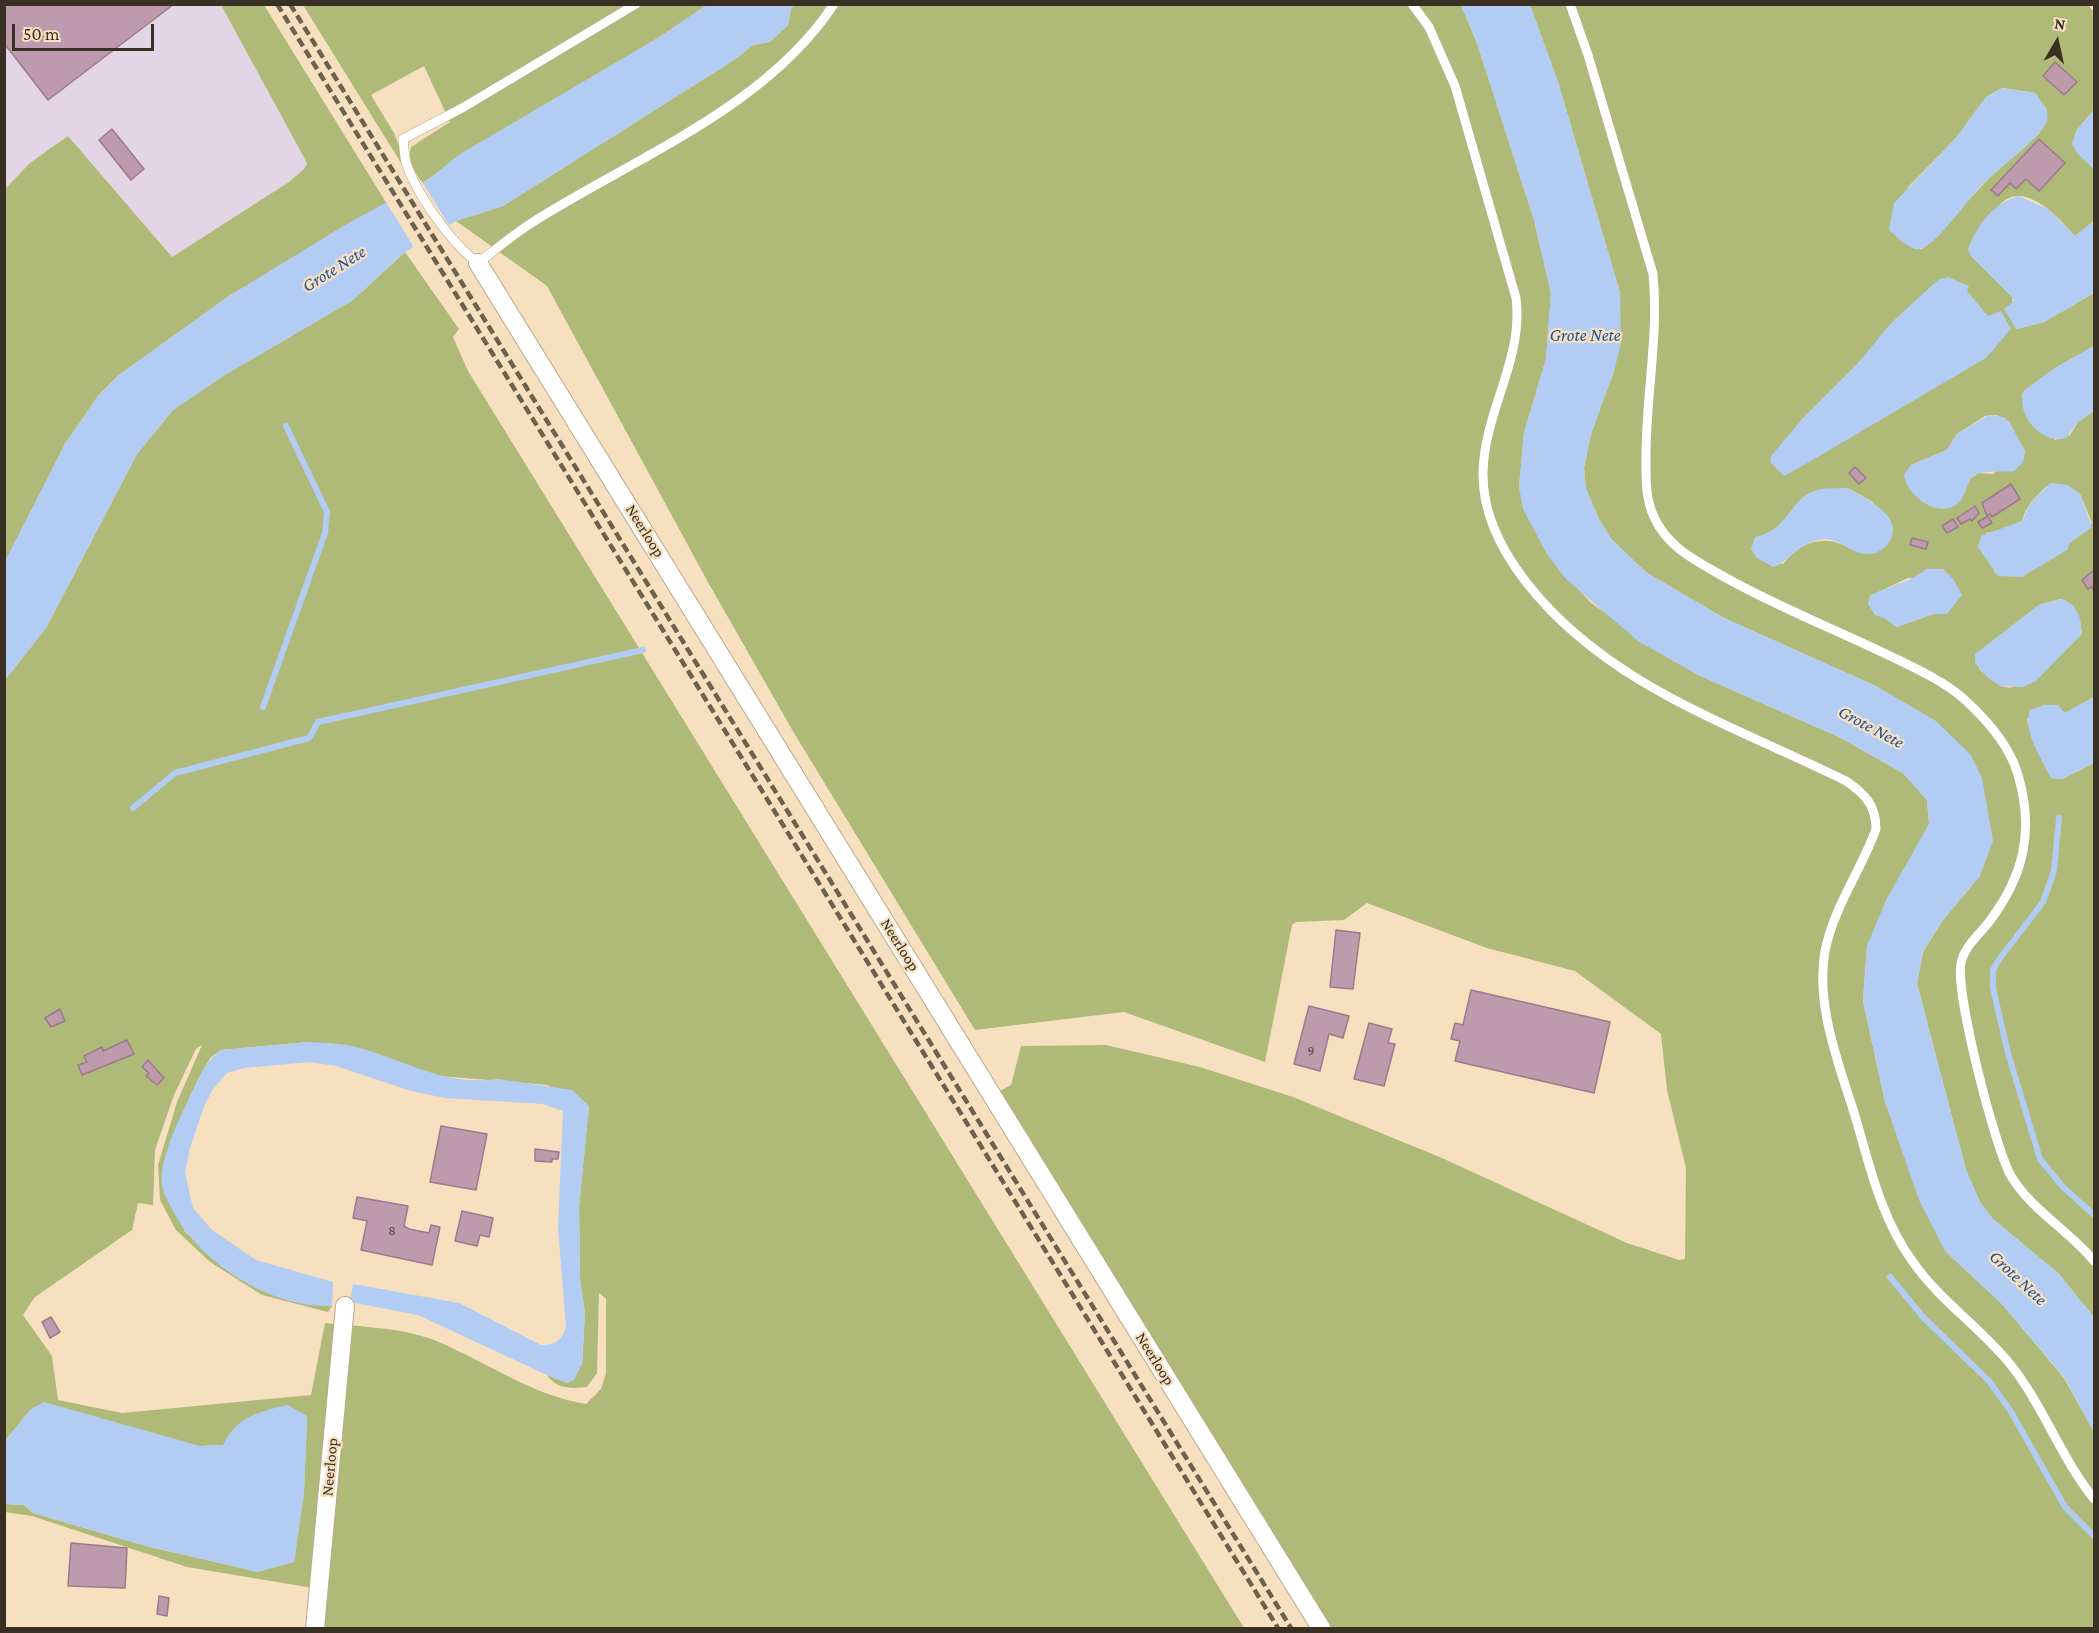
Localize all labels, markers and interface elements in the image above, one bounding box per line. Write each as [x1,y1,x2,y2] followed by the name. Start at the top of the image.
[15,12,158,50] scale bar
[2027,12,2087,72] north arrow
[2053,14,2067,33] text: N
[23,24,60,44] text: 50 m
[298,241,370,297] water label: Grote Nete
[1549,324,1621,346] water label: Grote Nete
[621,501,669,561] street label: Neerloop
[1834,701,1908,753] water label: Grote Nete
[876,915,924,975] street label: Neerloop
[1307,1043,1315,1059] house number: 9
[388,1223,396,1239] house number: 8
[1985,1246,2051,1310] water label: Grote Nete
[1131,1329,1179,1389] street label: Neerloop
[318,1437,342,1497] street label: Neerloop

